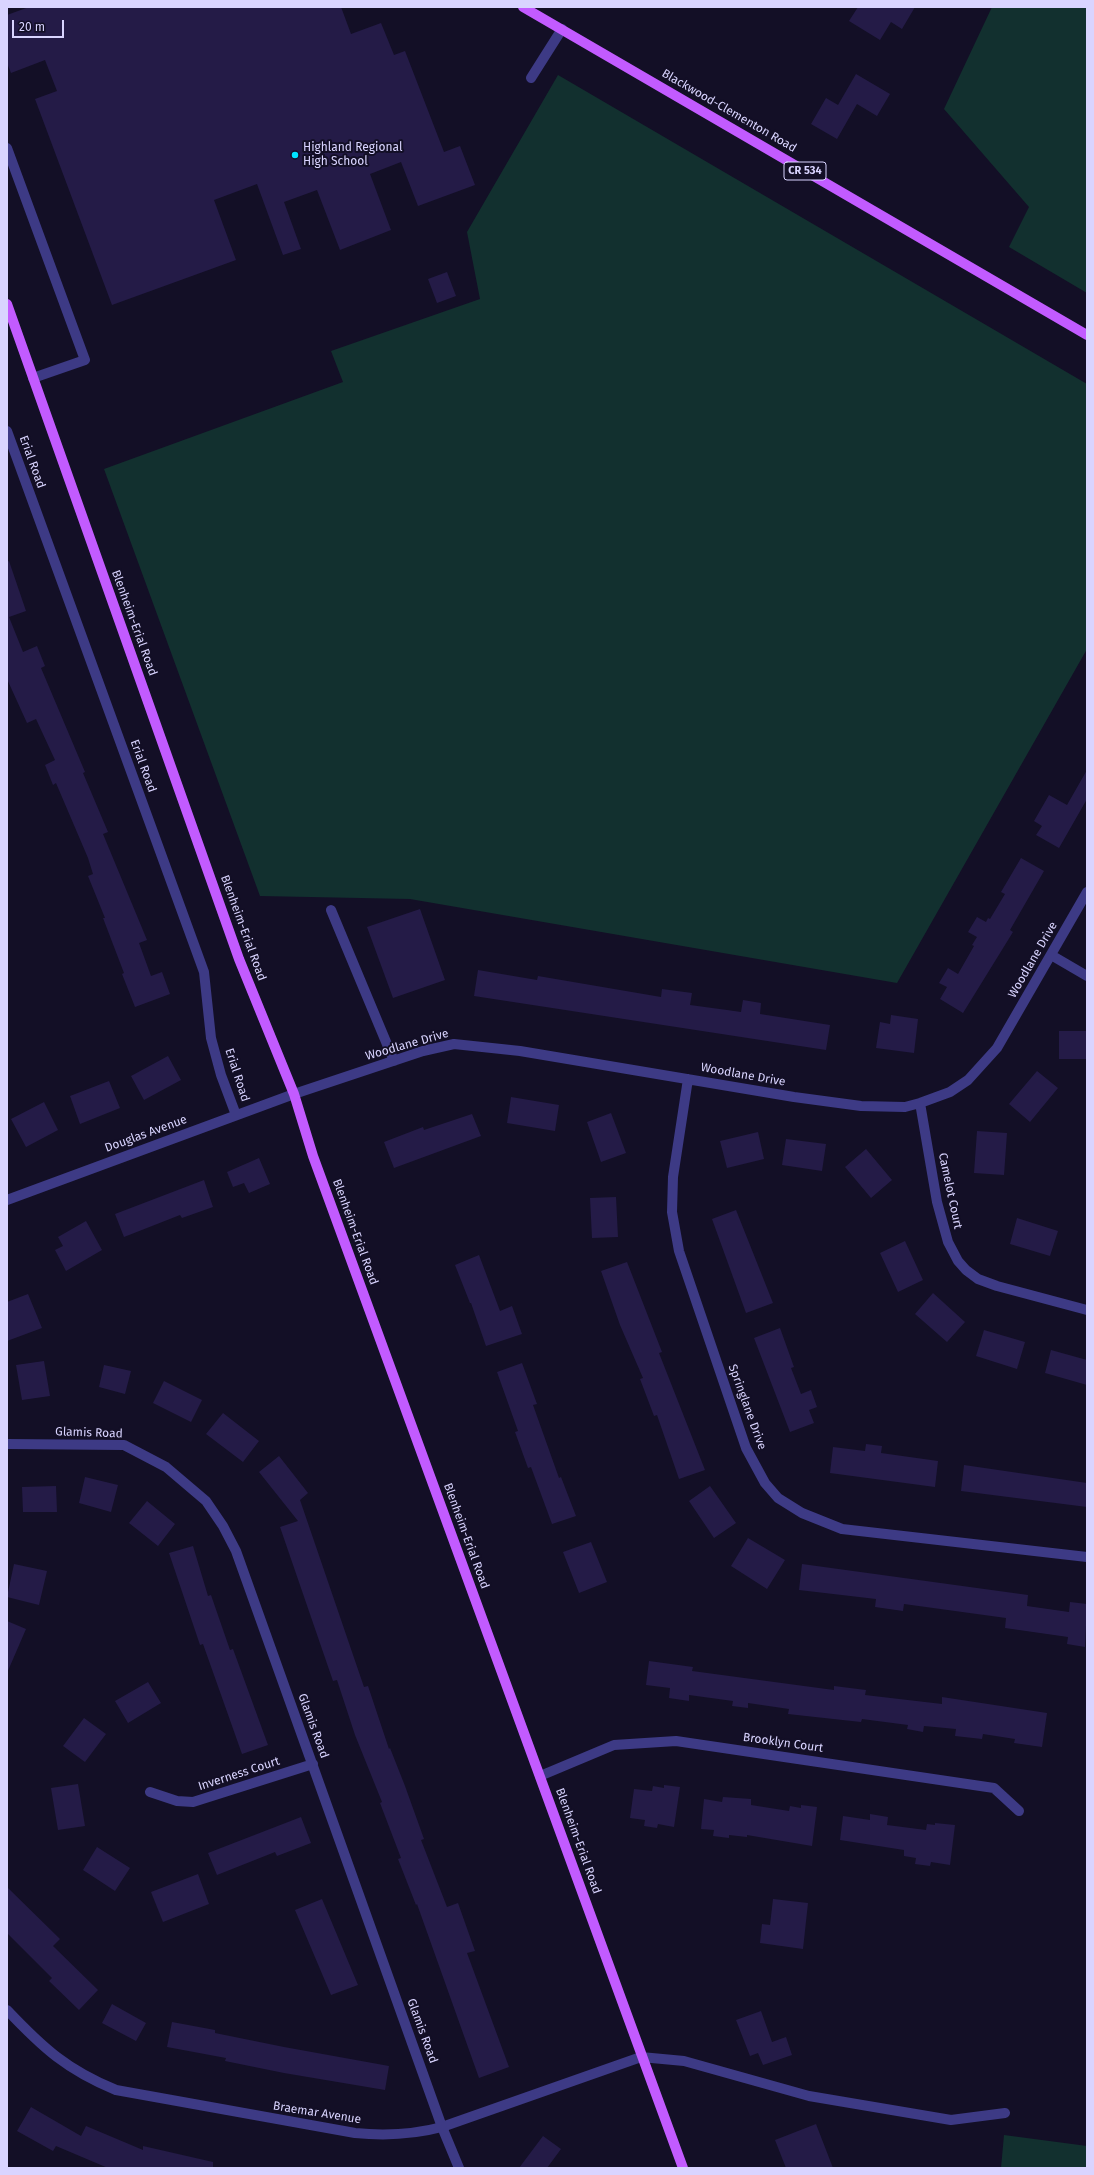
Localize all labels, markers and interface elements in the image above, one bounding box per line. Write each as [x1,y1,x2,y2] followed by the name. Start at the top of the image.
[14,12,66,38] scale bar
[19,20,45,34] text: 20 m
[659,66,799,156] street label: Blackwood-Clementon Road
[303,141,402,169] place label: Highland Regional High School
[290,150,300,160] marker: Highland Regional High School
[784,162,826,180] road number: CR 534
[16,434,48,490] street label: Erial Road
[108,568,160,678] street label: Blenheim-Erial Road
[127,738,159,794] street label: Erial Road
[217,873,269,983] street label: Blenheim-Erial Road
[1005,919,1061,1001] street label: Woodlane Drive
[364,1026,450,1064] street label: Woodlane Drive
[222,1047,252,1103] street label: Erial Road
[699,1060,787,1090] street label: Woodlane Drive
[103,1112,189,1156] street label: Douglas Avenue
[935,1152,965,1230] street label: Camelot Court
[329,1177,381,1287] street label: Blenheim-Erial Road
[725,1362,769,1452] street label: Springlane Drive
[55,1425,123,1441] street label: Glamis Road
[440,1481,492,1591] street label: Blenheim-Erial Road
[295,1692,331,1760] street label: Glamis Road
[742,1730,824,1756] street label: Brooklyn Court
[196,1754,282,1794] street label: Inverness Court
[552,1786,604,1896] street label: Blenheim-Erial Road
[404,1997,440,2065] street label: Glamis Road
[272,2099,362,2127] street label: Braemar Avenue

